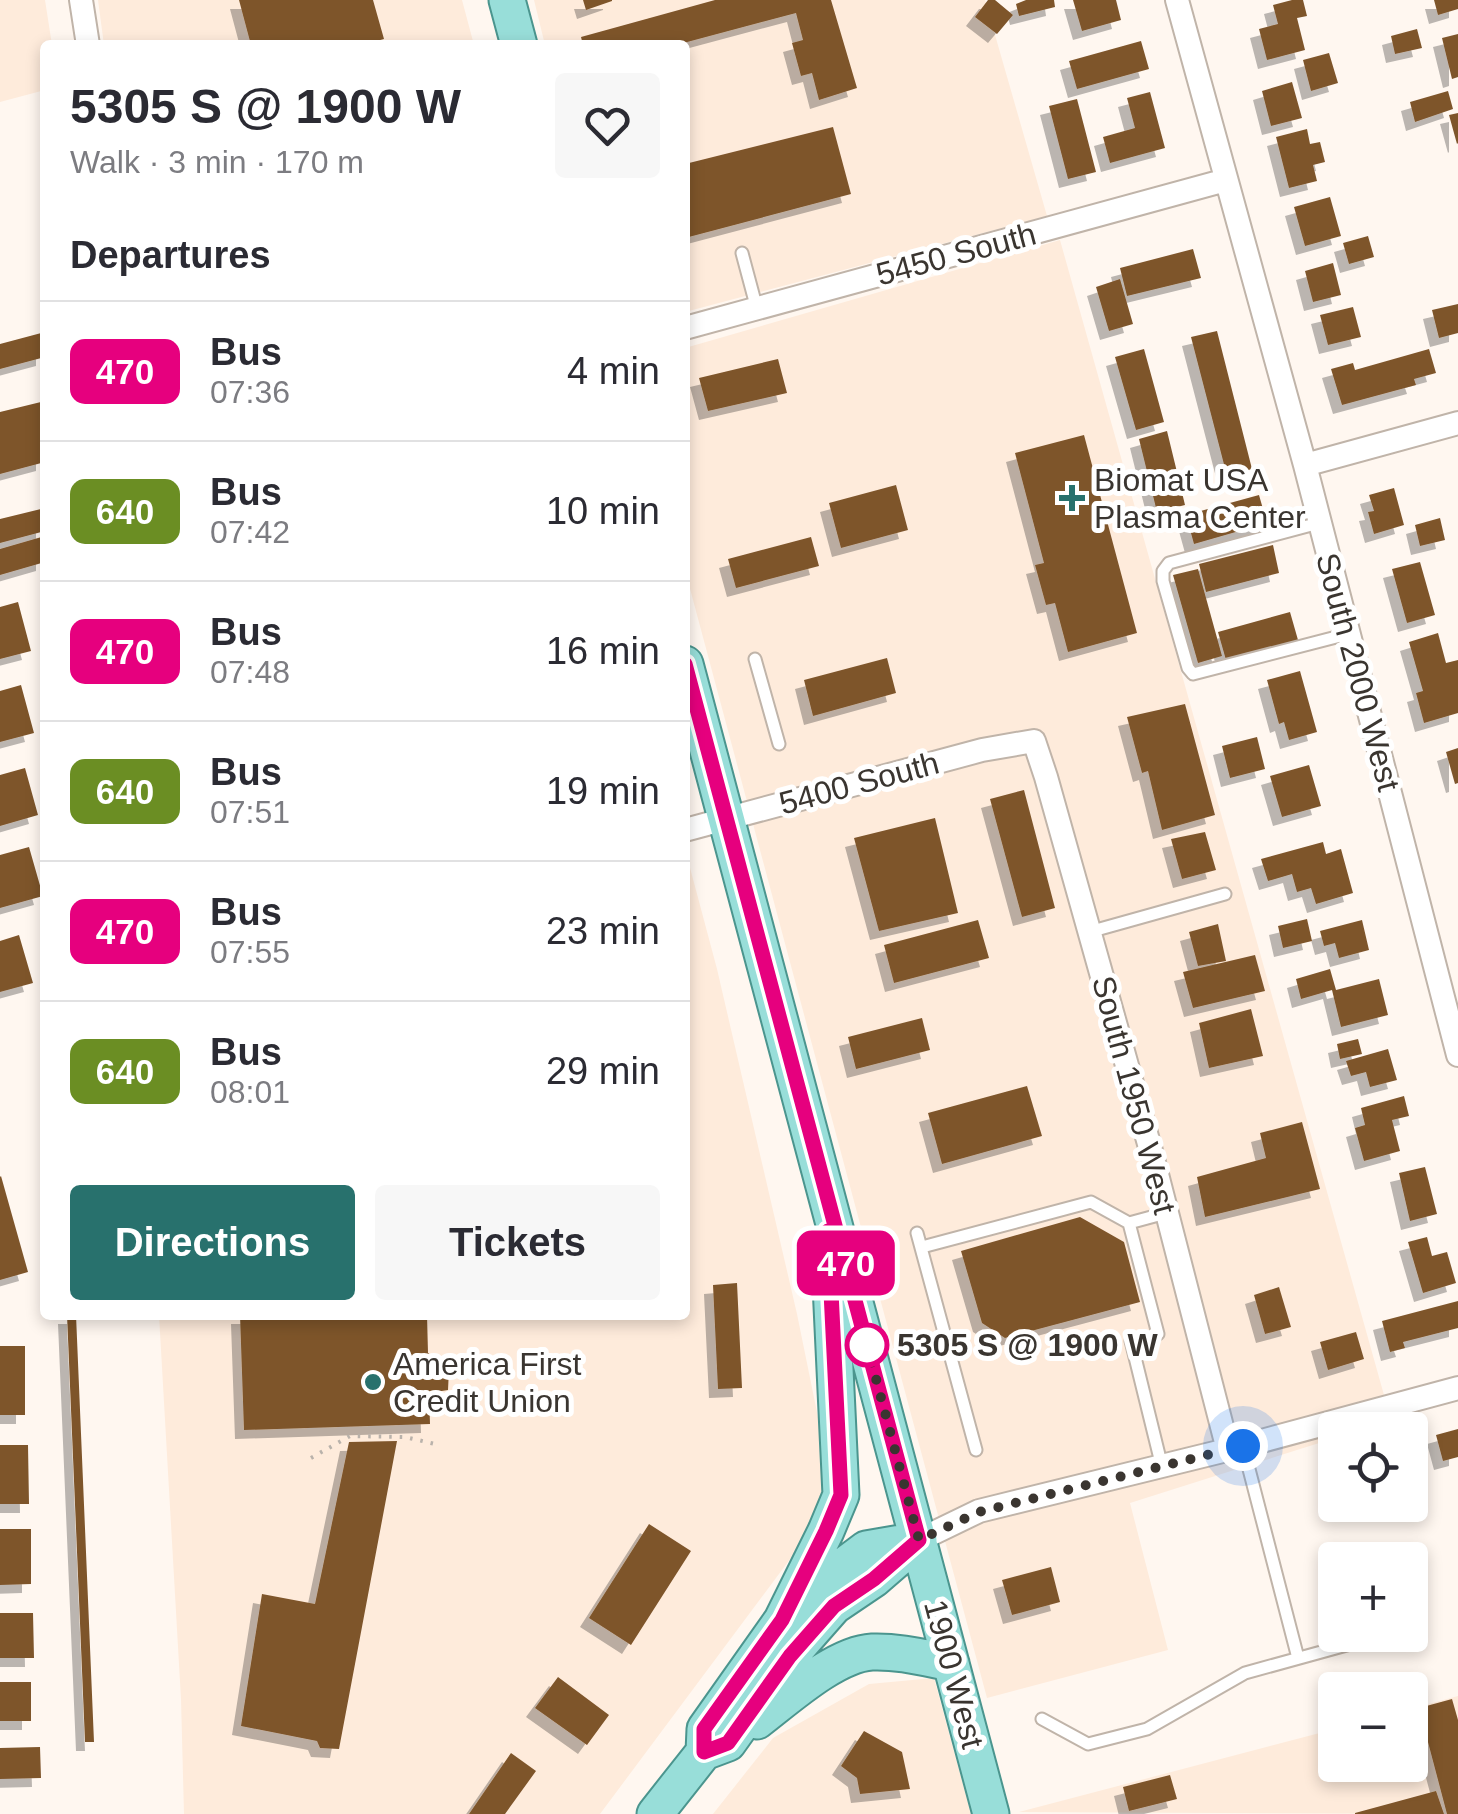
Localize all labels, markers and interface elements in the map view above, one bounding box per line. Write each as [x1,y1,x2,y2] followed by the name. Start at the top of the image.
[555,73,660,178] button: heart
[70,80,461,133] text: 5305 S @ 1900 W
[70,144,364,180] text: Walk · 3 min · 170 m
[872,215,1040,293] street label: 5450 South
[70,234,271,276] text: Departures
[210,331,282,373] text: Bus
[567,350,660,392] text: 4 min
[96,352,154,391] text: 470
[210,374,290,410] text: 07:36
[1094,462,1306,535] place label: Biomat USA Plasma Center
[210,471,282,513] text: Bus
[1059,485,1085,511] marker: Biomat USA Plasma Center
[546,490,660,532] text: 10 min
[96,492,154,531] text: 640
[210,514,290,550] text: 07:42
[1309,549,1407,795] street label: South 2000 West
[210,611,282,653] text: Bus
[546,630,660,672] text: 16 min
[96,632,154,671] text: 470
[210,654,290,690] text: 07:48
[775,744,943,822] street label: 5400 South
[210,751,282,793] text: Bus
[546,770,660,812] text: 19 min
[96,772,154,811] text: 640
[210,794,290,830] text: 07:51
[210,891,282,933] text: Bus
[546,910,660,952] text: 23 min
[96,912,154,951] text: 470
[210,934,290,970] text: 07:55
[1085,972,1183,1218] street label: South 1950 West
[210,1031,282,1073] text: Bus
[546,1050,660,1092] text: 29 min
[96,1052,154,1091] text: 640
[210,1074,290,1110] text: 08:01
[70,1185,355,1300] button: Directions
[375,1185,660,1300] button: Tickets
[788,1230,904,1296] line badge: 470
[817,1244,875,1283] text: 470
[846,1324,888,1366] marker: 5305 S @ 1900 W
[897,1327,1158,1363] place label: 5305 S @ 1900 W
[393,1346,582,1419] place label: America First Credit Union
[362,1371,384,1393] marker: America First Credit Union
[1318,1412,1428,1782] map controls
[1318,1412,1428,1522] button: locate
[1218,1421,1268,1471] your location
[1318,1542,1428,1652] button: +
[917,1596,991,1752] street label: 1900 West
[1318,1672,1428,1782] button: −

